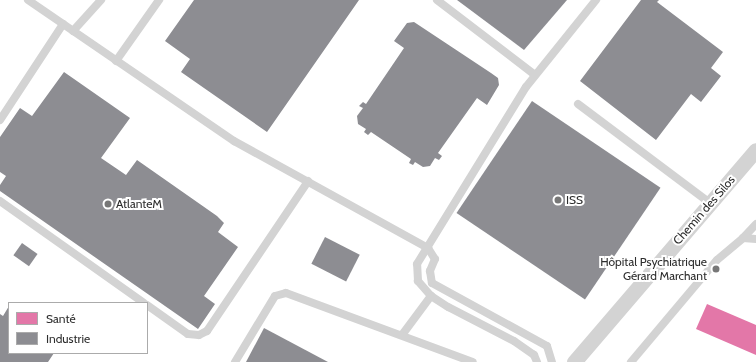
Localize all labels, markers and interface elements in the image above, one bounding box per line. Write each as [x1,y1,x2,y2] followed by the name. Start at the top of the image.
[670,173,738,247] street label: Chemin des Silos
[566,193,583,207] place label: ISS
[553,195,563,205] marker: ISS
[116,197,162,211] place label: AtlanteM
[103,199,113,209] marker: AtlanteM
[600,255,707,283] place label: Hôpital Psychiatrique Gérard Marchant
[710,263,722,275] marker: Hôpital Psychiatrique Gérard Marchant
[8,302,148,354] legend
[46,311,76,326] text: Santé
[46,331,90,346] text: Industrie

